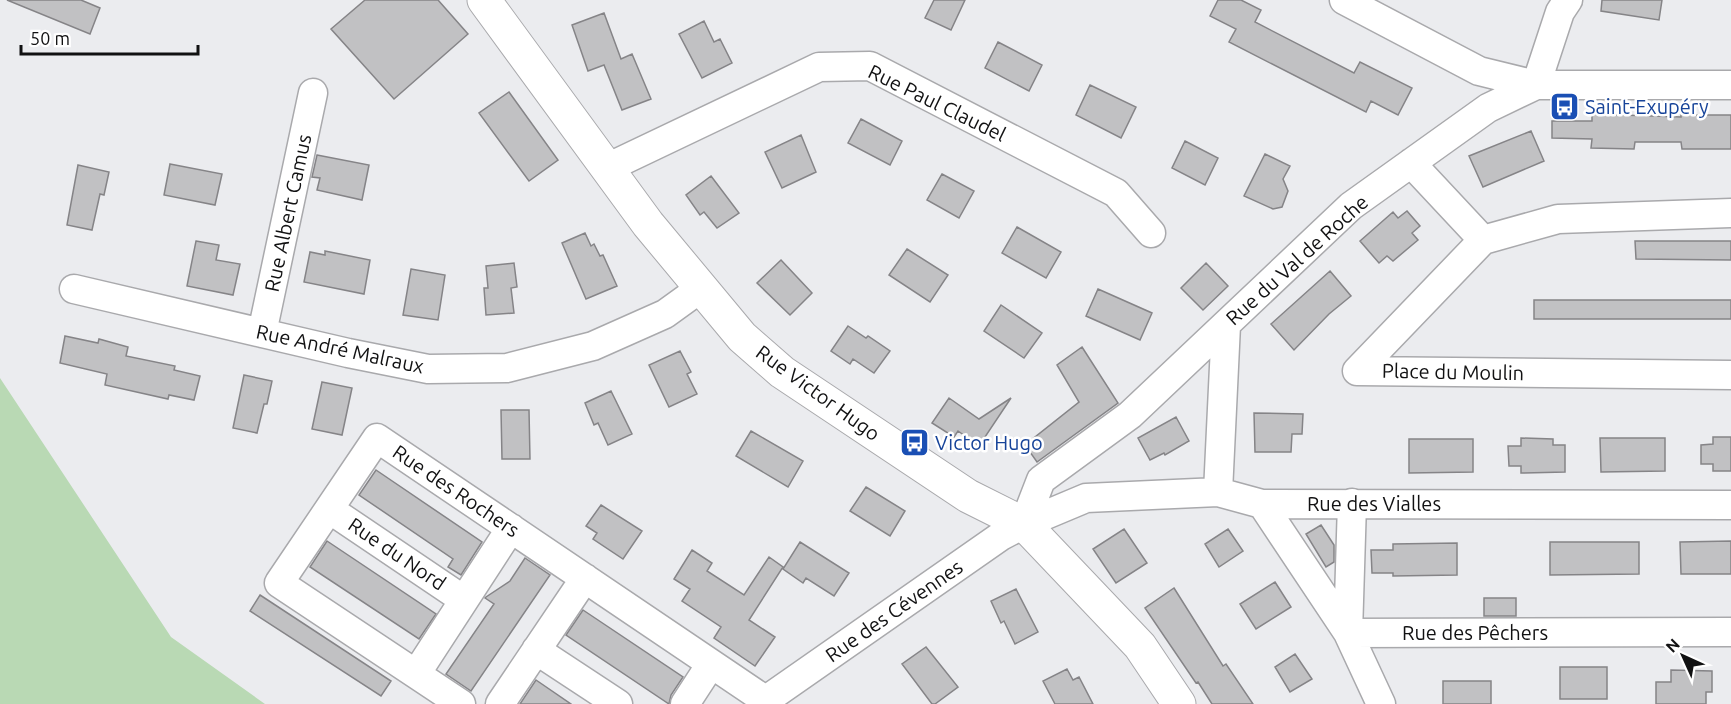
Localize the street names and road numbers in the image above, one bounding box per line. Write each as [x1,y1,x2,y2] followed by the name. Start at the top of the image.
[865,59,1010,146] street label: Rue Paul Claudel
[260,132,315,294] street label: Rue Albert Camus
[1221,190,1372,329] street label: Rue du Val de Roche
[254,319,426,378] street label: Rue André Malraux
[752,340,885,445] street label: Rue Victor Hugo
[1382,359,1524,384] street label: Place du Moulin
[389,440,524,541] street label: Rue des Rochers
[1307,492,1441,515] street label: Rue des Vialles
[344,513,450,595] street label: Rue du Nord
[821,555,967,667] street label: Rue des Cévennes
[1402,621,1548,644] street label: Rue des Pêchers

